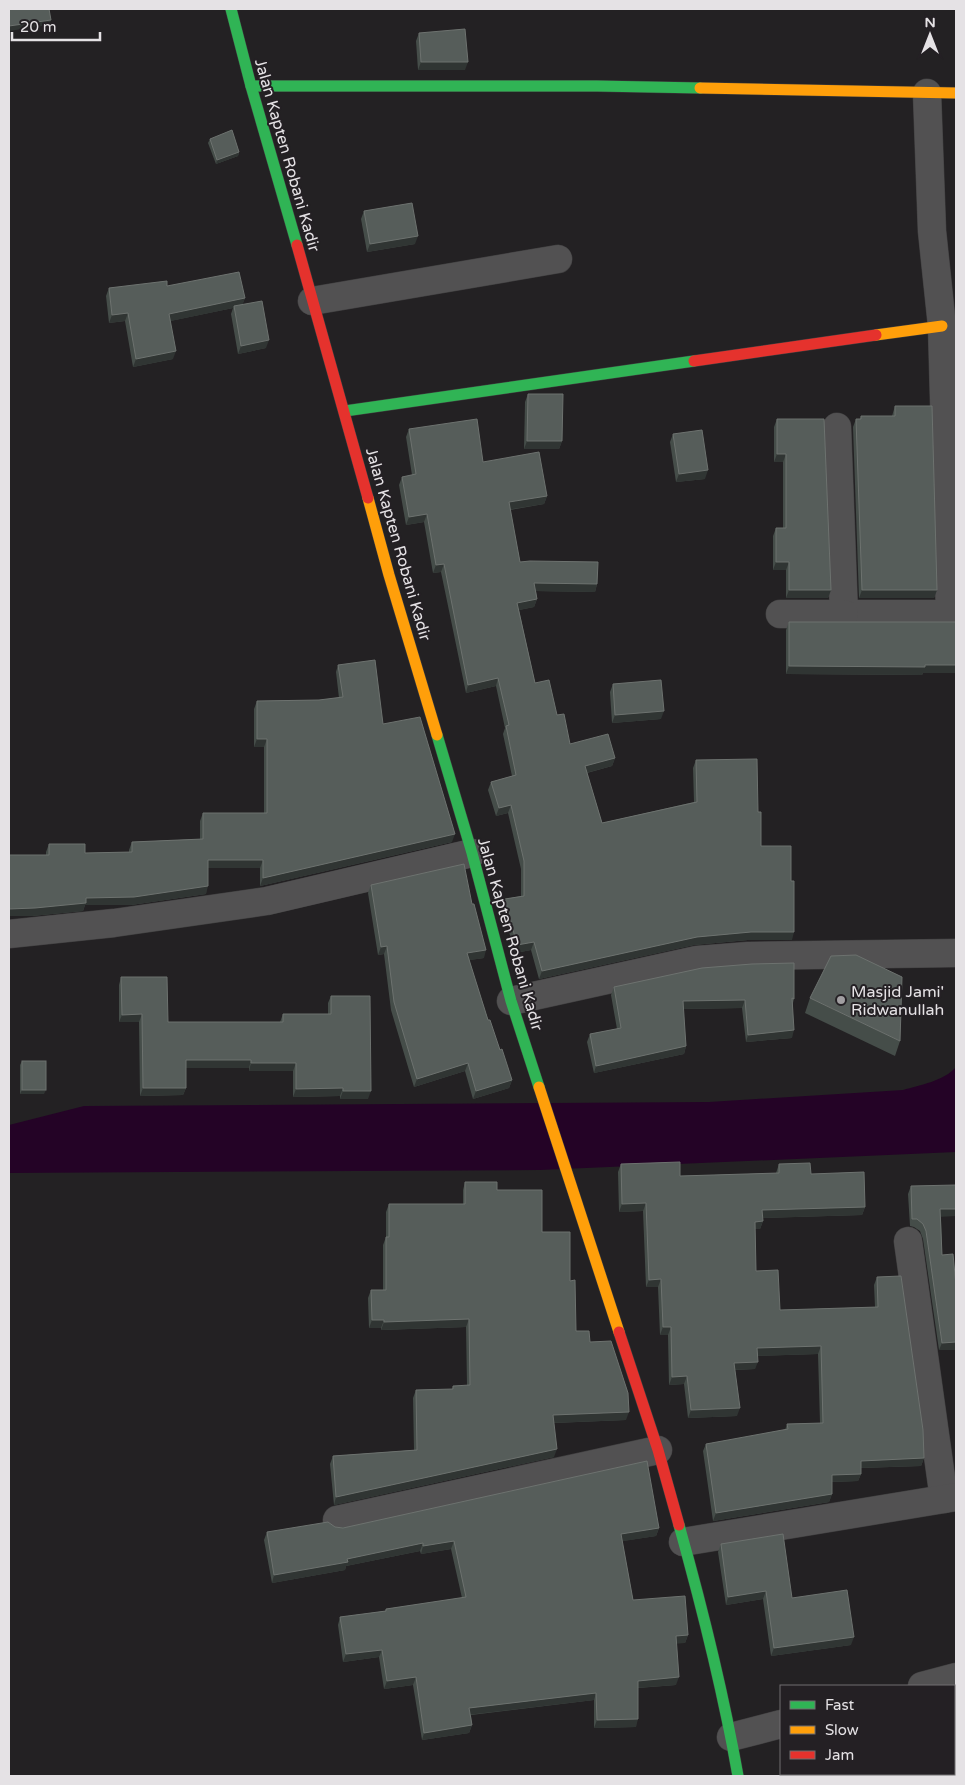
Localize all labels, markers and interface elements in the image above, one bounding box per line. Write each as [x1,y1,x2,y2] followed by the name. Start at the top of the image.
[12,10,100,42] scale bar
[905,10,955,60] north arrow
[924,14,936,31] text: N
[20,18,57,36] text: 20 m
[250,56,324,255] street label: Jalan Kapten Robani Kadir
[361,445,435,644] street label: Jalan Kapten Robani Kadir
[473,835,547,1034] street label: Jalan Kapten Robani Kadir
[851,982,944,1020] place label: Masjid Jami' Ridwanullah
[835,994,847,1006] marker: Masjid Jami' Ridwanullah
[780,1685,955,1775] legend
[825,1696,855,1714] text: Fast
[825,1721,859,1739] text: Slow
[825,1746,854,1764] text: Jam

